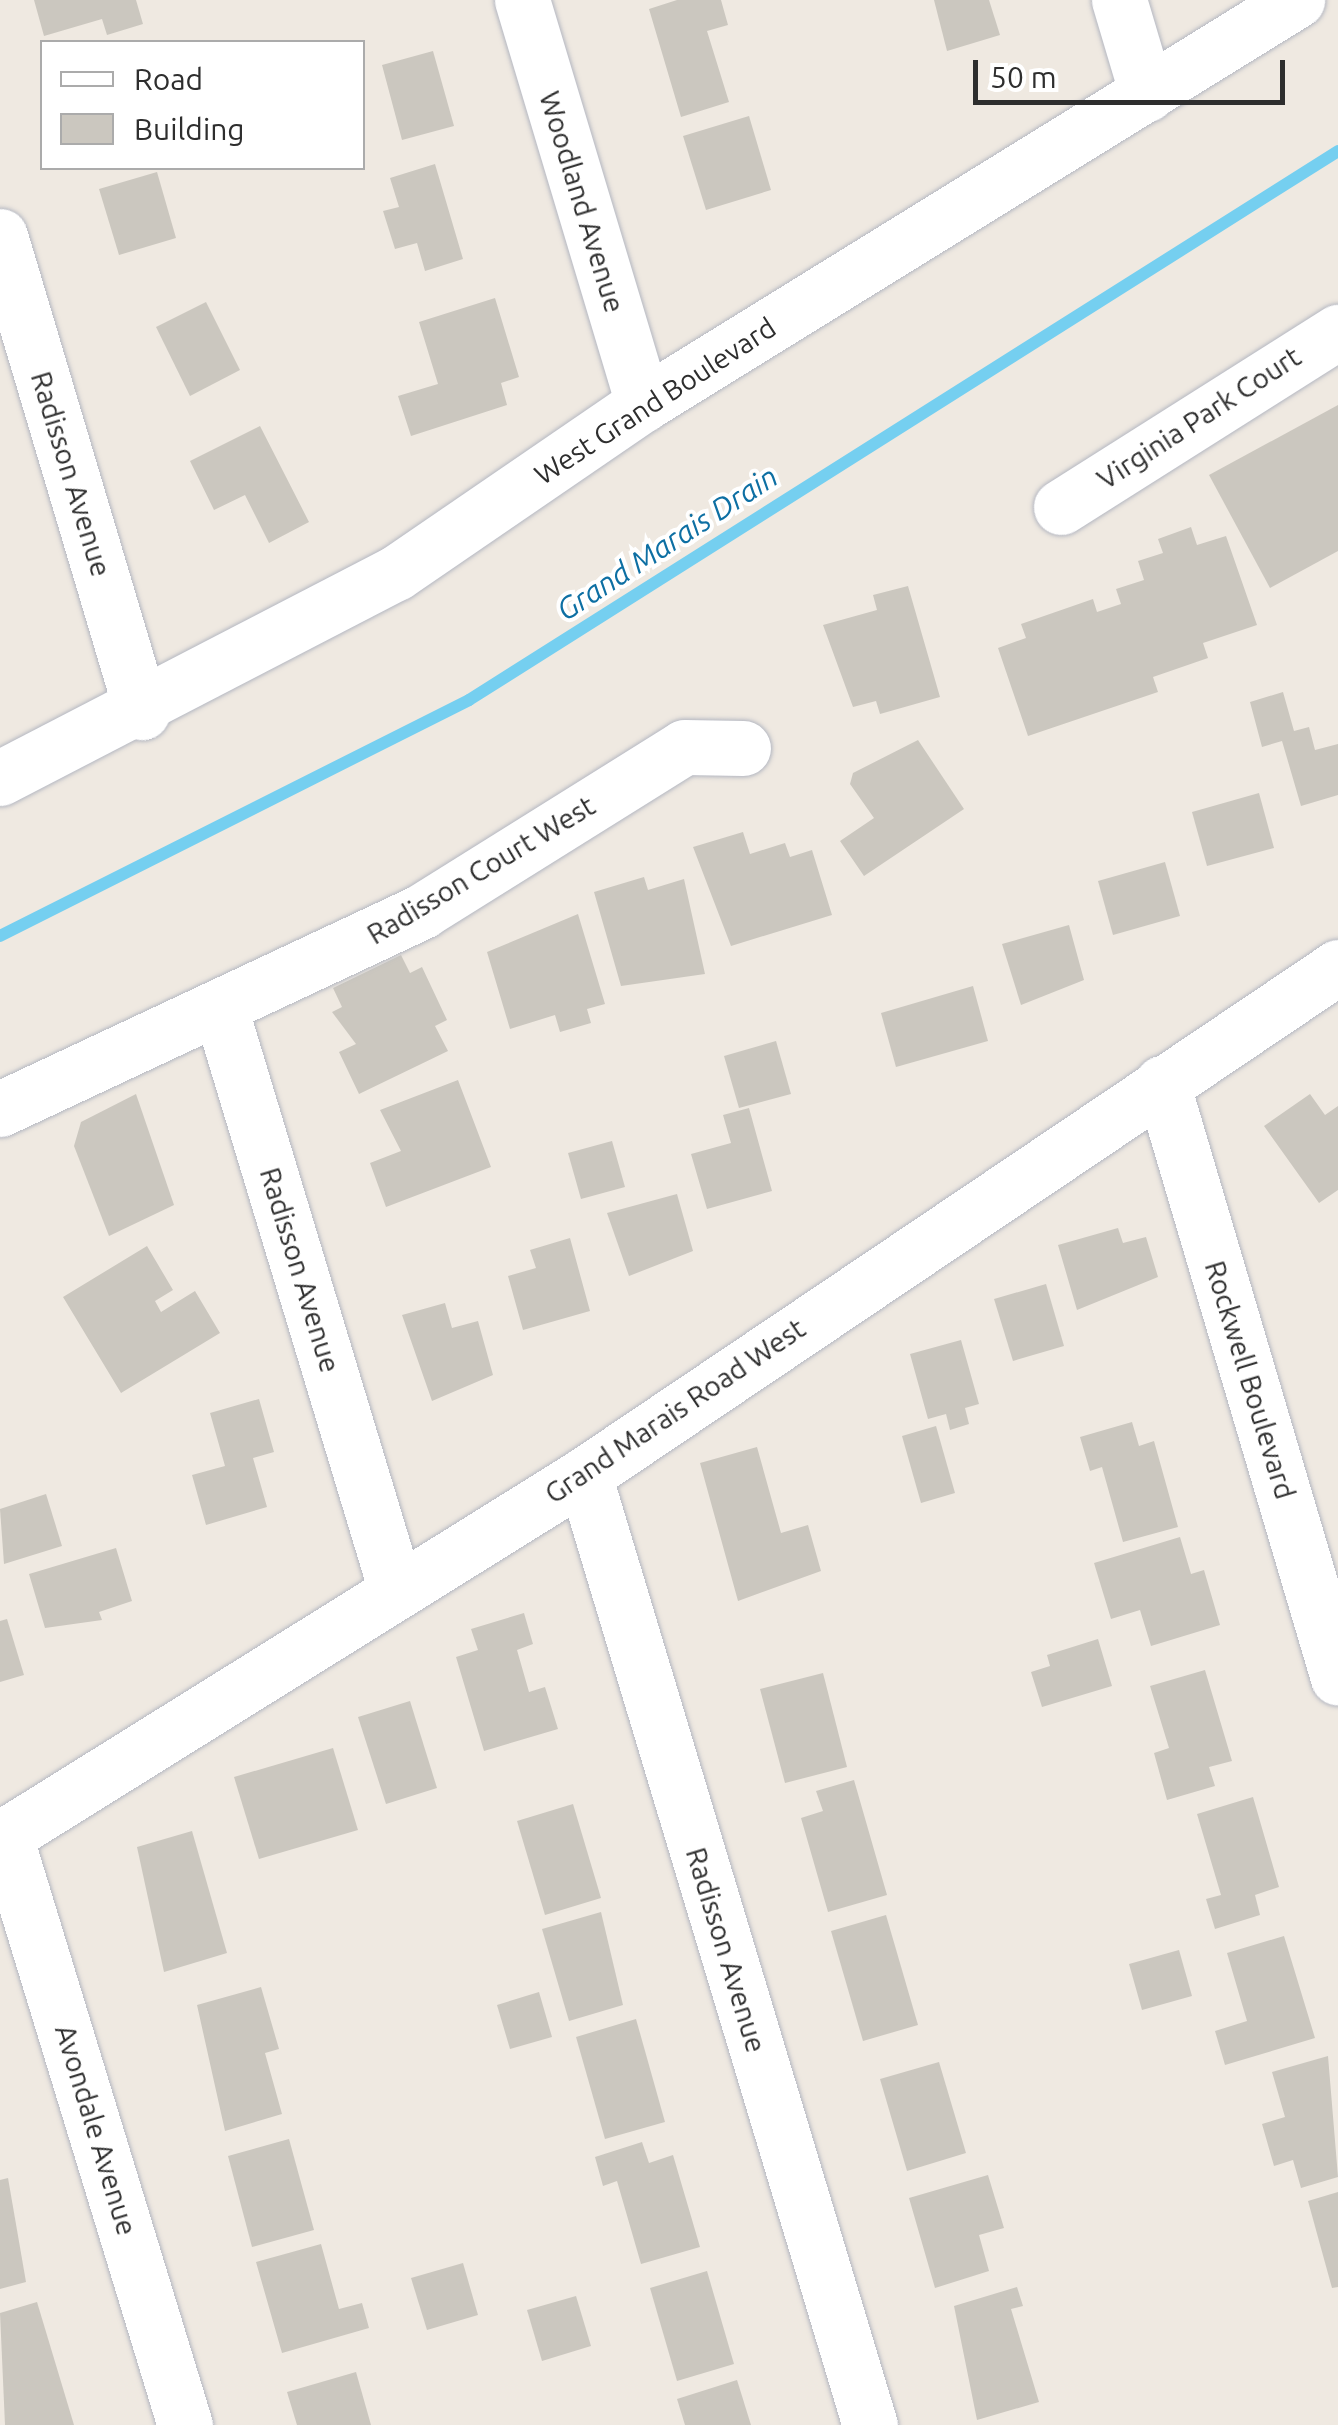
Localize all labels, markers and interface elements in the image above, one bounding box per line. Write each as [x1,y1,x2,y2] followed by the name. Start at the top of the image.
[40,40,365,170] legend
[978,40,1290,102] scale bar
[990,60,1057,94] text: 50 m
[134,62,203,96] text: Road
[532,87,632,317] street label: Woodland Avenue
[134,112,245,146] text: Building
[528,310,782,492] street label: West Grand Boulevard
[1091,340,1307,496] street label: Virginia Park Court
[24,368,118,580] street label: Radisson Avenue
[550,458,784,628] water label: Grand Marais Drain
[361,789,601,951] street label: Radisson Court West
[253,1164,347,1376] street label: Radisson Avenue
[1198,1257,1302,1503] street label: Rockwell Boulevard
[539,1311,811,1511] street label: Grand Marais Road West
[679,1844,773,2056] street label: Radisson Avenue
[48,2021,144,2239] street label: Avondale Avenue

